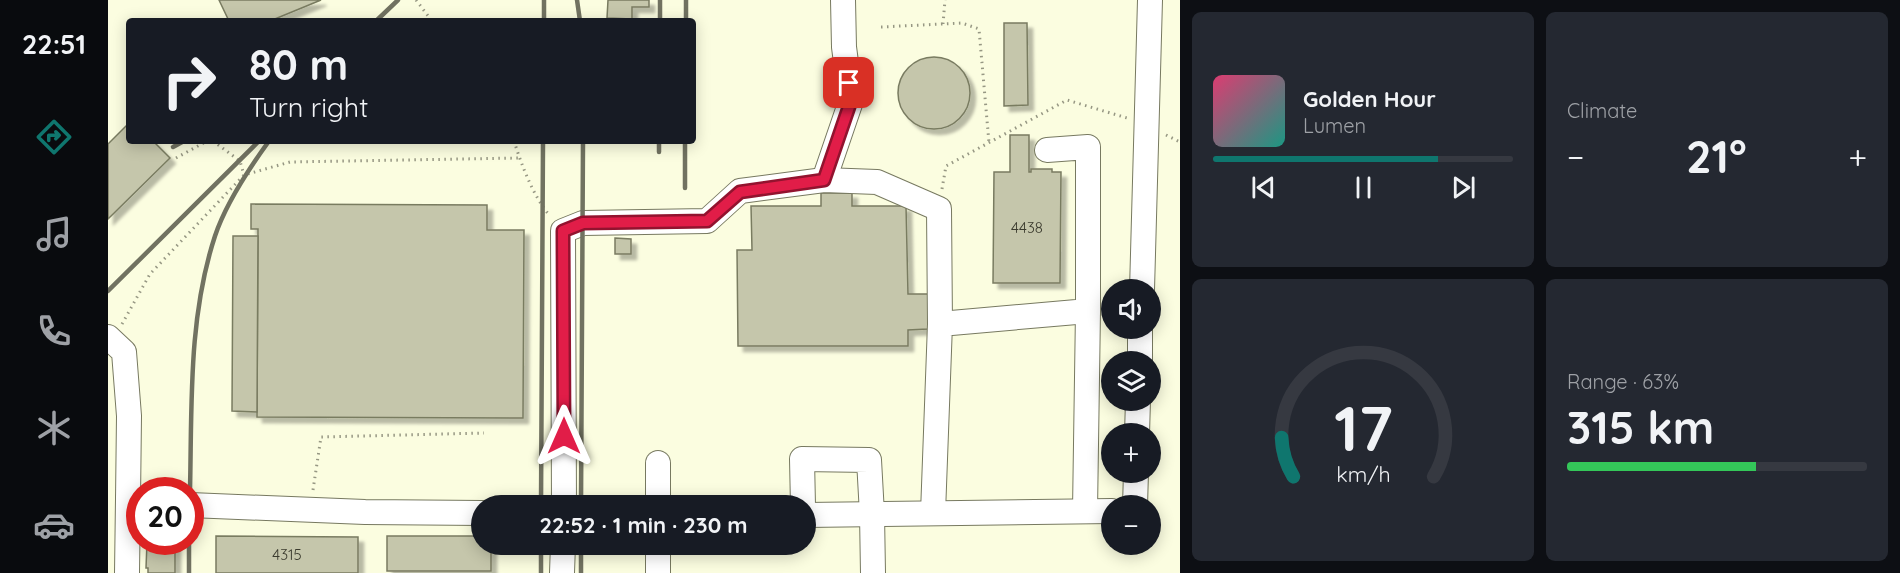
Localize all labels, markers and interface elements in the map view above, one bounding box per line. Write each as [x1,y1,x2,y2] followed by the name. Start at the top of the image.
[22,27,86,61] text: 22:51
[249,38,348,91] text: 80 m
[150,42,228,120] icon: right
[823,57,874,108] pin
[832,66,865,99] icon: arrive
[1303,85,1436,113] text: Golden Hour
[249,90,368,124] text: Turn right
[1567,98,1637,123] text: Climate
[1303,113,1366,138] text: Lumen
[33,116,75,158] icon: directions
[1686,128,1747,184] text: 21°
[1567,136,1584,177] text: −
[1848,136,1867,177] text: +
[1247,171,1280,204] icon: previous
[1347,171,1380,204] icon: pause
[1447,171,1480,204] icon: next
[33,213,75,255] icon: music
[1011,218,1043,237] house number: 4438
[1101,279,1161,555] map controls
[1101,279,1161,339] button: sound
[33,310,75,352] icon: phone
[1101,351,1161,411] button: layers
[1567,369,1679,394] text: Range · 63%
[1334,389,1392,467] text: 17
[1567,399,1714,455] text: 315 km
[532,404,596,468] position arrow
[33,407,75,449] icon: climate
[1101,423,1161,483] button: +
[1336,461,1390,487] text: km/h
[126,477,204,555] speed limit sign: 20
[1101,495,1161,555] button: −
[33,504,75,546] icon: car
[539,511,748,539] text: 22:52 · 1 min · 230 m
[272,545,302,564] house number: 4315

